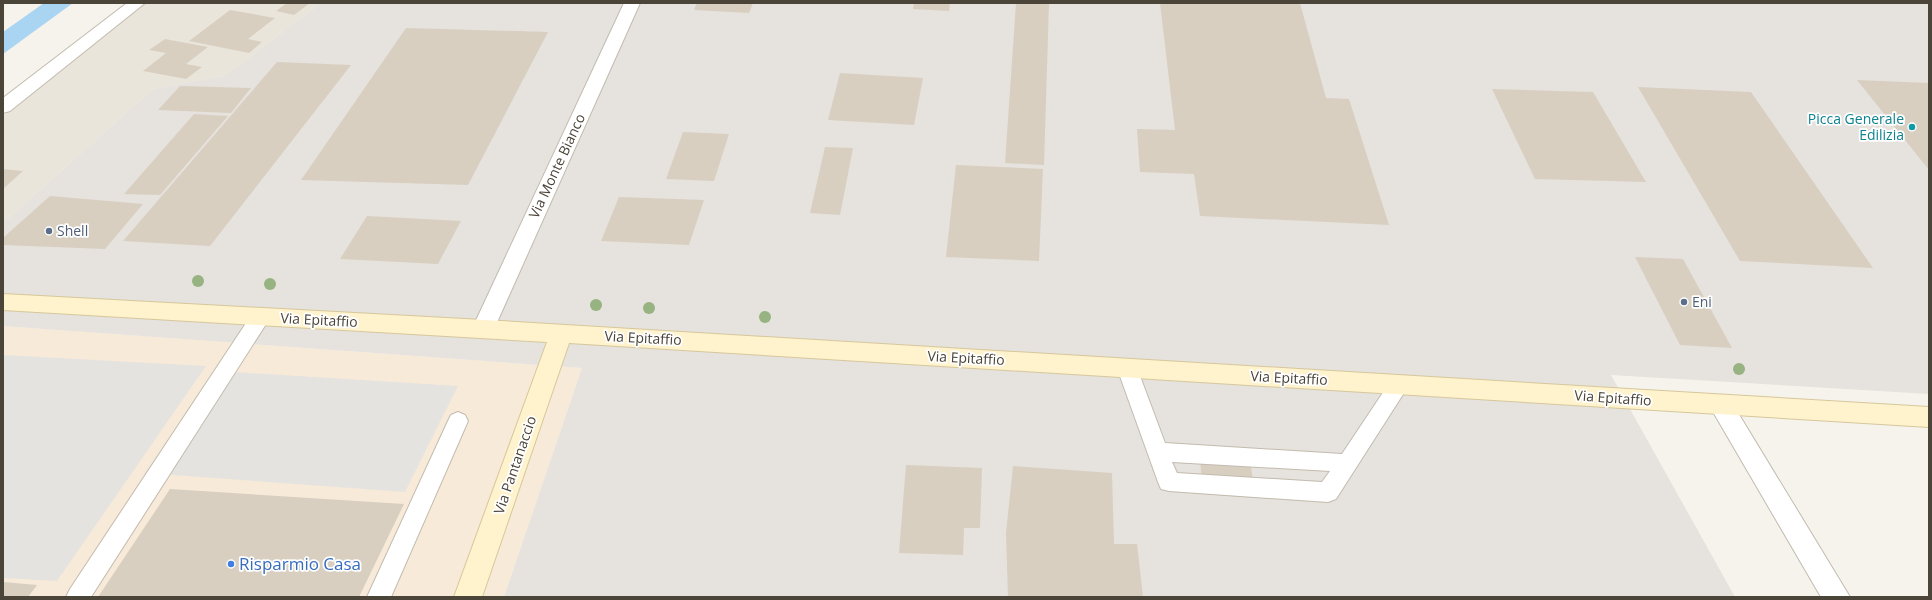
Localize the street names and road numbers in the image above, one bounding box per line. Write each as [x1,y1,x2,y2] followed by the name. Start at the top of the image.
[524,110,589,221] street label: Via Monte Bianco
[280,308,358,331] street label: Via Epitaffio
[604,326,682,349] street label: Via Epitaffio
[927,346,1005,369] street label: Via Epitaffio
[1250,366,1328,389] street label: Via Epitaffio
[1574,385,1652,410] street label: Via Epitaffio
[489,413,540,516] street label: Via Pantanaccio

